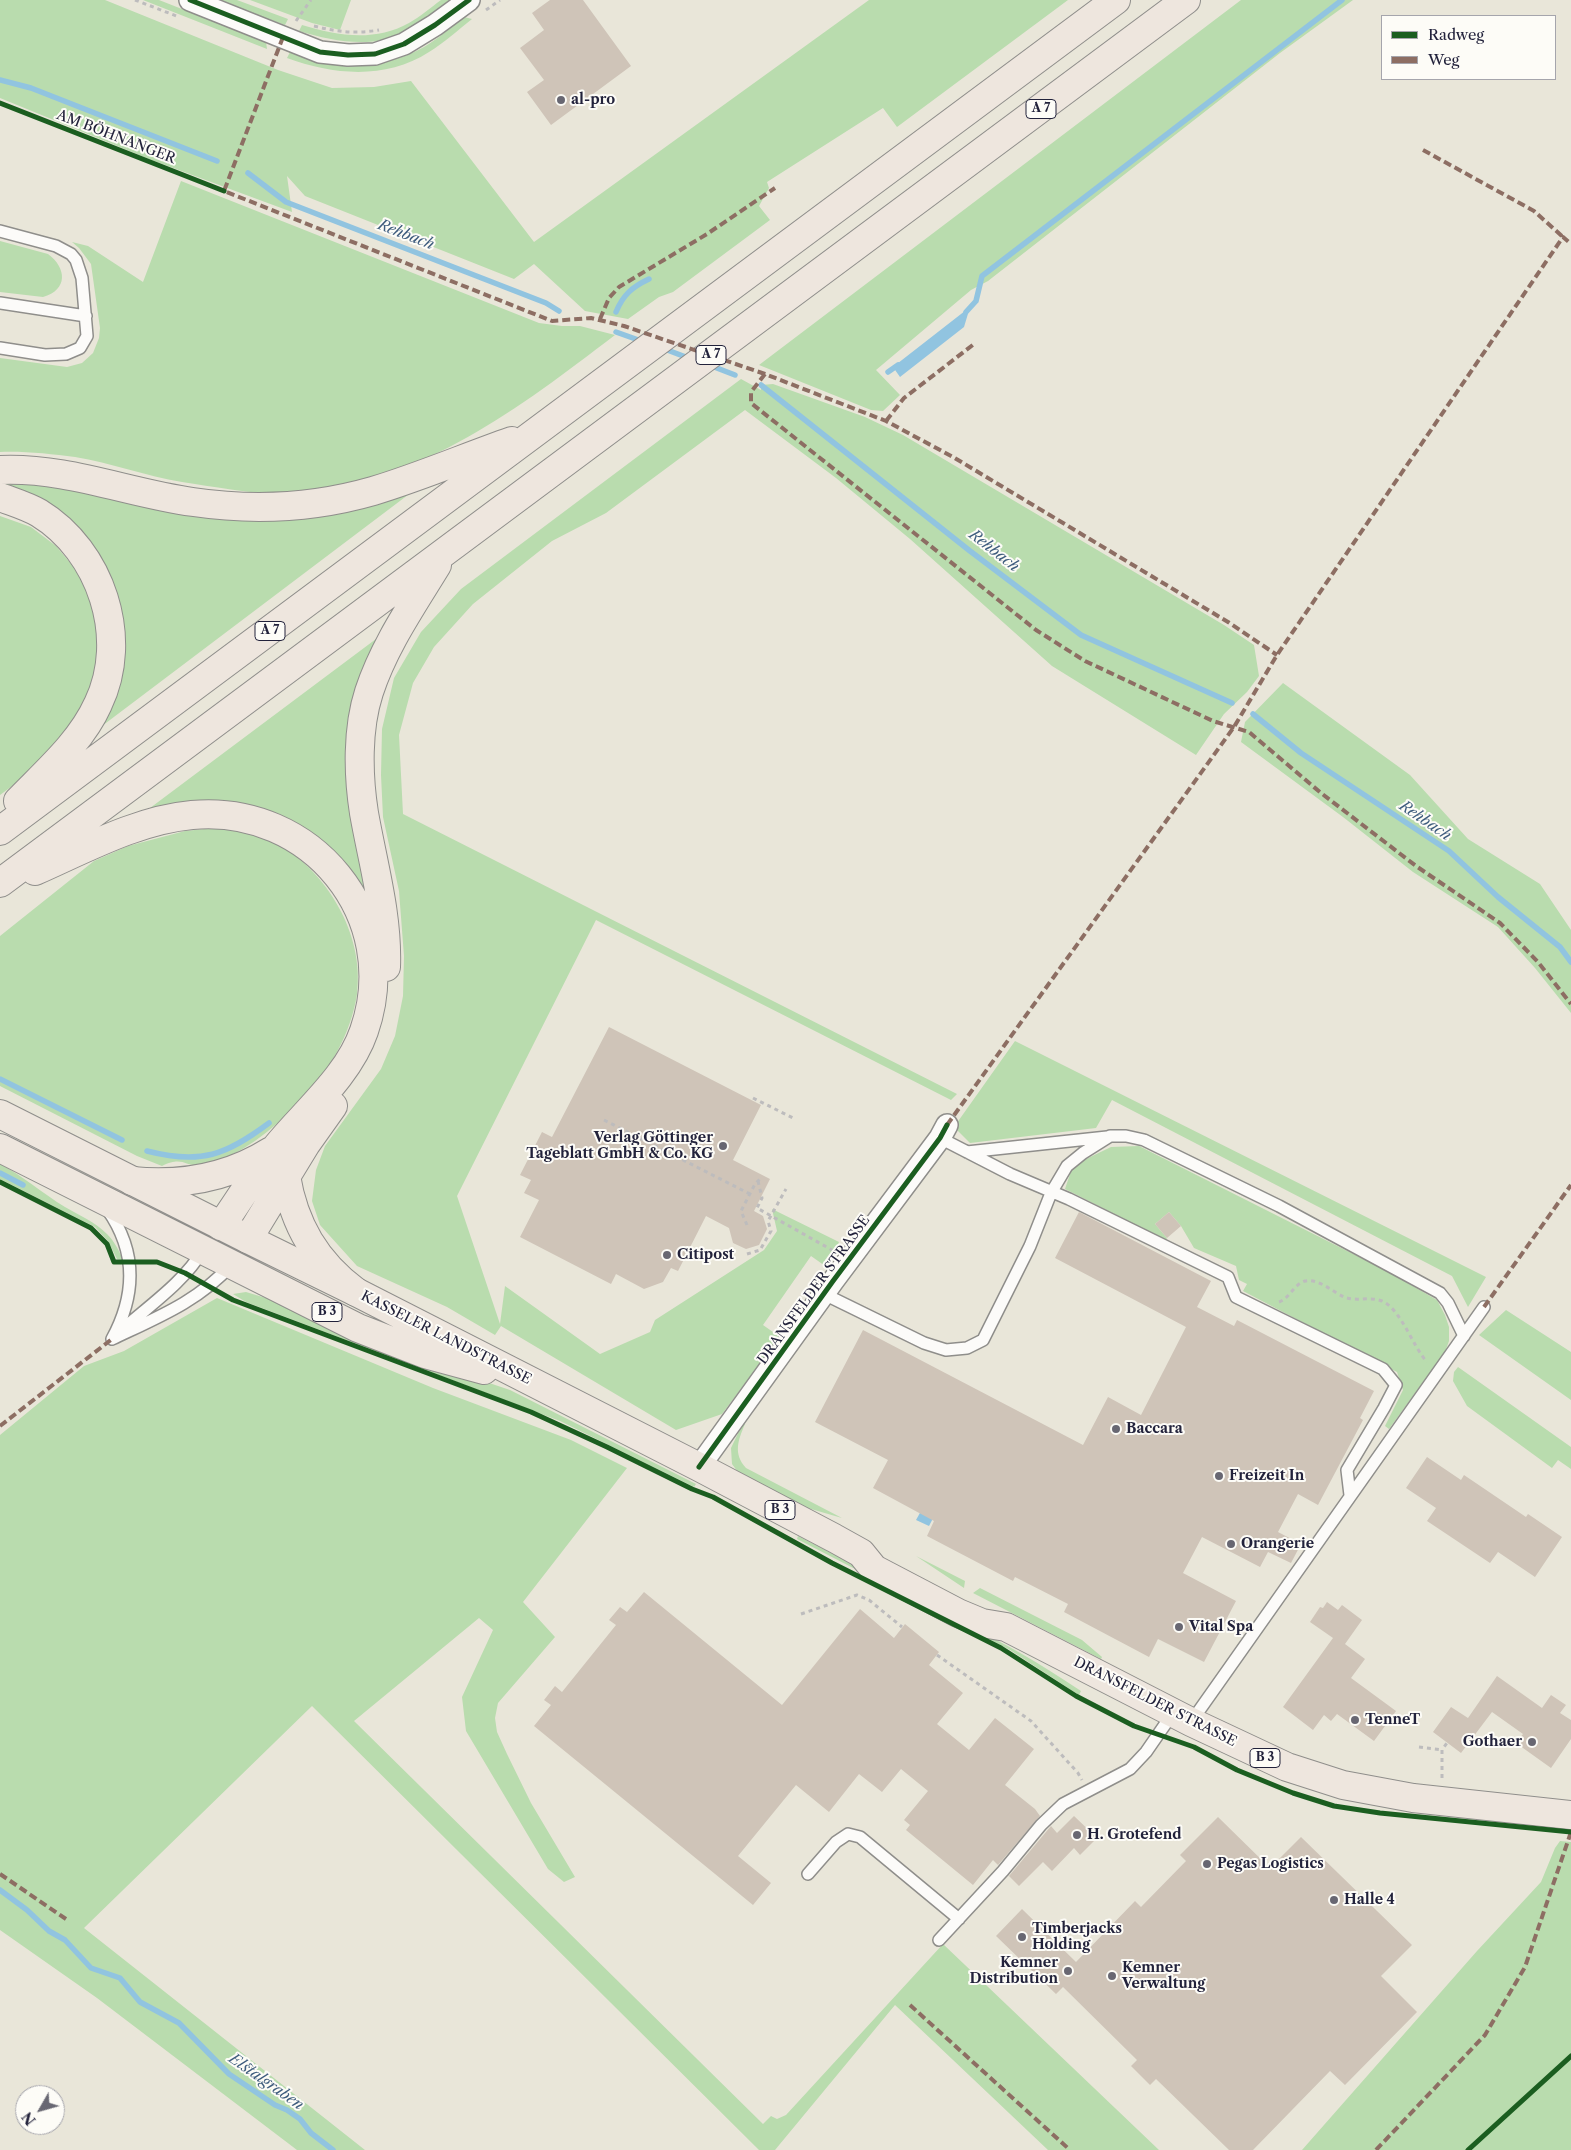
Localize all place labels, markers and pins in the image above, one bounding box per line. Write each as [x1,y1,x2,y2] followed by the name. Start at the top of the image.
[571,92,615,108] place label: al-pro
[555,94,567,106] marker: al-pro
[526,1130,713,1162] place label: Verlag Göttinger Tageblatt GmbH & Co. KG
[717,1140,729,1152] marker: Verlag Göttinger Tageblatt GmbH & Co. KG
[677,1247,734,1263] place label: Citipost
[661,1249,673,1261] marker: Citipost
[1126,1421,1183,1437] place label: Baccara
[1110,1423,1122,1435] marker: Baccara
[1229,1468,1304,1484] place label: Freizeit In
[1213,1470,1225,1482] marker: Freizeit In
[1241,1536,1314,1552] place label: Orangerie
[1225,1538,1237,1550] marker: Orangerie
[1189,1619,1253,1635] place label: Vital Spa
[1173,1621,1185,1633] marker: Vital Spa
[1365,1712,1420,1728] place label: TenneT
[1349,1714,1361,1726] marker: TenneT
[1463,1734,1522,1750] place label: Gothaer
[1526,1736,1538,1748] marker: Gothaer
[1087,1827,1182,1843] place label: H. Grotefend
[1071,1829,1083,1841] marker: H. Grotefend
[1217,1856,1324,1872] place label: Pegas Logistics
[1201,1858,1213,1870] marker: Pegas Logistics
[1344,1892,1395,1908] place label: Halle 4
[1328,1894,1340,1906] marker: Halle 4
[1032,1921,1122,1954] place label: Timberjacks Holding
[1016,1931,1028,1943] marker: Timberjacks Holding
[969,1955,1058,1988] place label: Kemner Distribution
[1122,1960,1205,1992] place label: Kemner Verwaltung
[1062,1965,1074,1977] marker: Kemner Distribution
[1106,1970,1118,1982] marker: Kemner Verwaltung

